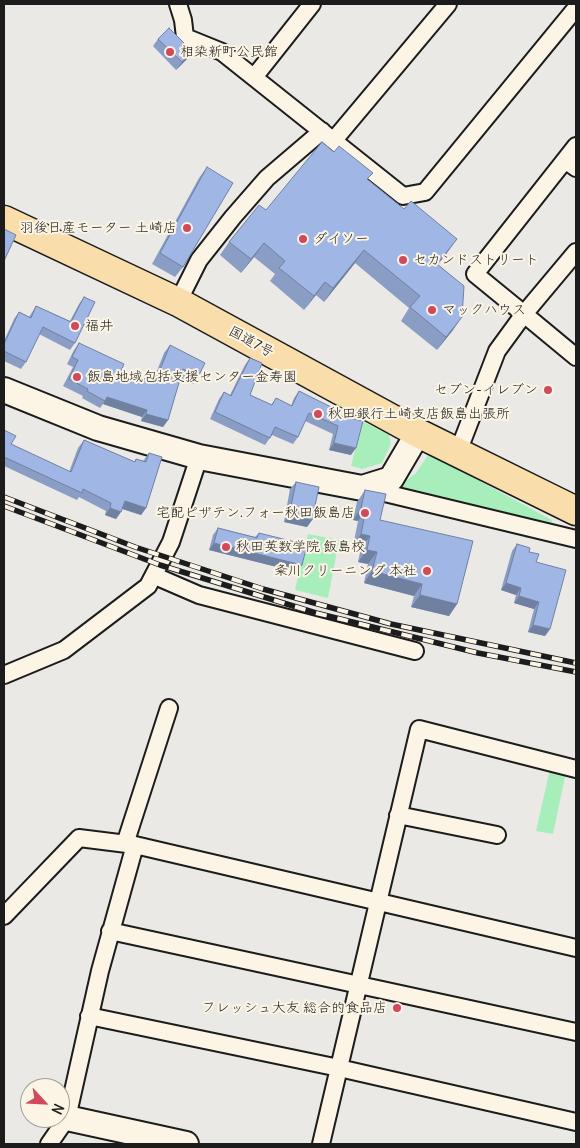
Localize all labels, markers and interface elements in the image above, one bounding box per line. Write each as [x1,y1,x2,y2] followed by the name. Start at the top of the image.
[180,44,278,60] place label: 相染新町公民館
[164,46,176,58] marker: 相染新町公民館
[20,220,177,236] place label: 羽後日産モーター 土崎店
[181,222,193,234] marker: 羽後日産モーター 土崎店
[313,231,369,247] place label: ダイソー
[297,233,309,245] marker: ダイソー
[413,252,539,268] place label: セカンドストリート
[397,254,409,266] marker: セカンドストリート
[442,302,526,318] place label: マックハウス
[426,304,438,316] marker: マックハウス
[85,318,113,334] place label: 福井
[69,320,81,332] marker: 福井
[226,323,276,361] street label: 国道7号
[87,369,297,385] place label: 飯島地域包括支援センター金寿園
[71,371,83,383] marker: 飯島地域包括支援センター金寿園
[434,382,538,398] place label: セブン-イレブン
[542,384,554,396] marker: セブン-イレブン
[328,406,510,422] place label: 秋田銀行土崎支店飯島出張所
[312,408,324,420] marker: 秋田銀行土崎支店飯島出張所
[156,505,355,521] place label: 宅配ピザテン.フォー秋田飯島店
[359,507,371,519] marker: 宅配ピザテン.フォー秋田飯島店
[236,539,365,555] place label: 秋田英数学院 飯島校
[220,541,232,553] marker: 秋田英数学院 飯島校
[274,563,417,579] place label: 粂川クリーニング 本社
[421,565,433,577] marker: 粂川クリーニング 本社
[202,1000,387,1016] place label: フレッシュ大友 総合的食品店
[391,1002,403,1014] marker: フレッシュ大友 総合的食品店
[20,1078,70,1128] north arrow
[47,1101,68,1117] text: N

